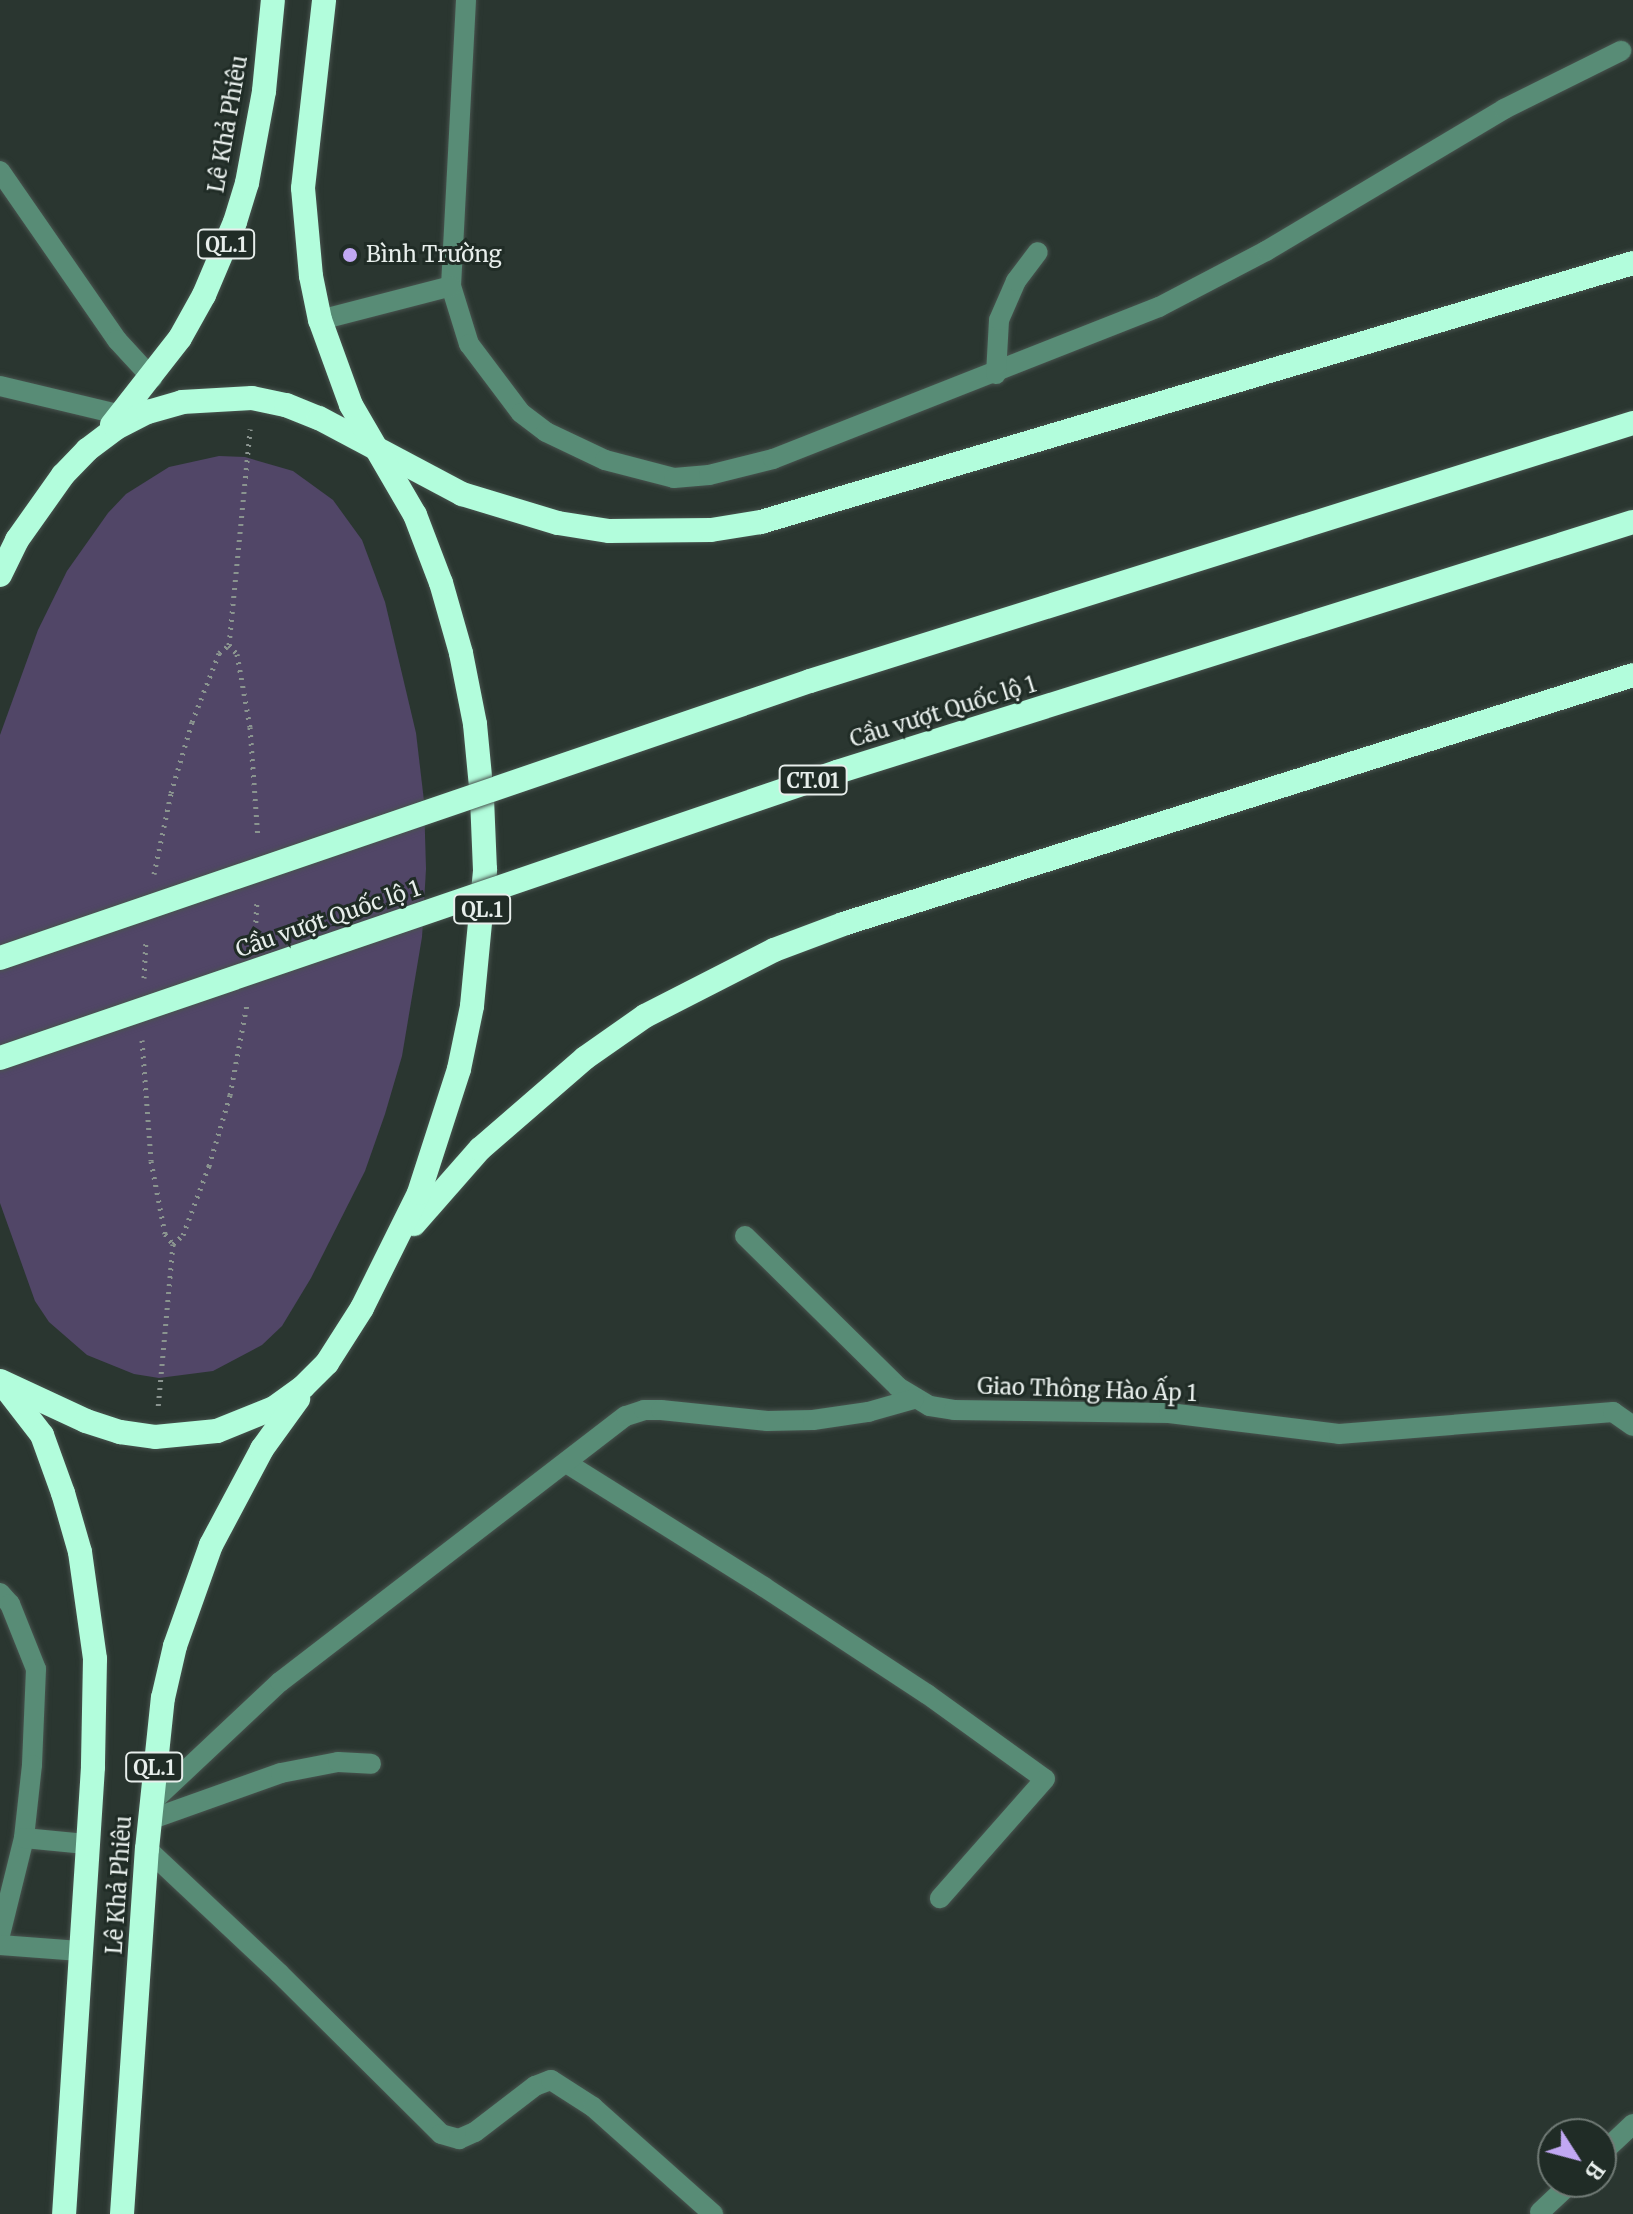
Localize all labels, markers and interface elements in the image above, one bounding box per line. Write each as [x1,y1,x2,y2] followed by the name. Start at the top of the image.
[203,53,253,195] street label: Lê Khả Phiêu
[196,228,256,260] road number: QL.1
[366,242,502,268] place label: Bình Trường
[341,246,359,264] marker: Bình Trường
[847,671,1039,753] street label: Cầu vượt Quốc lộ 1
[777,764,849,796] road number: CT.01
[232,875,424,963] street label: Cầu vượt Quốc lộ 1
[452,893,512,925] road number: QL.1
[977,1373,1197,1407] street label: Giao Thông Hào Ấp 1
[124,1751,184,1783] road number: QL.1
[101,1815,137,1955] street label: Lê Khả Phiêu
[1537,2118,1617,2198] north arrow
[1579,2156,1611,2185] text: B

